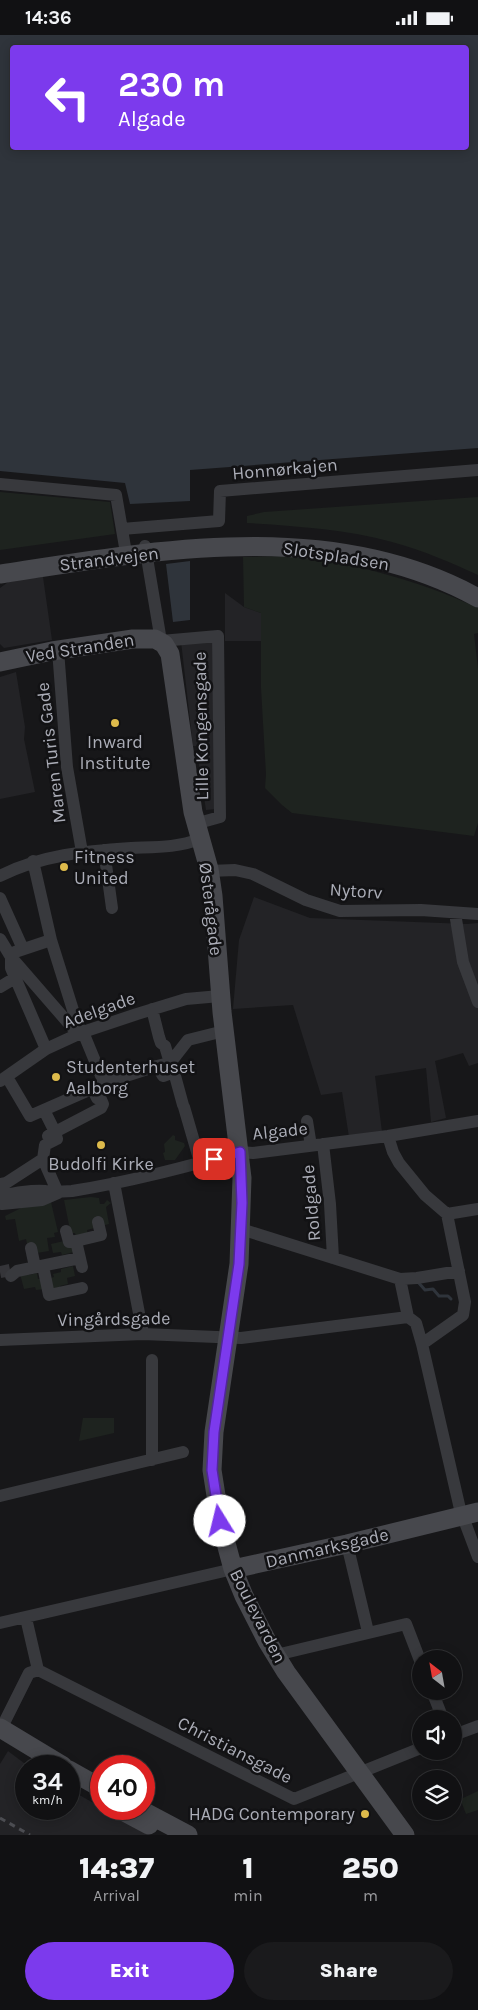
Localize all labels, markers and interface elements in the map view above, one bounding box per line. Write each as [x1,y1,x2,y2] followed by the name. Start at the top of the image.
[25,7,72,29] text: 14:36
[118,64,225,105] text: 230 m
[35,65,100,130] icon: left
[118,106,186,132] text: Algade
[231,453,339,485] street label: Honnørkajen
[281,537,391,575] street label: Slotspladsen
[58,542,160,576] street label: Strandvejen
[24,629,136,667] street label: Ved Stranden
[189,651,213,801] street label: Lille Kongensgade
[31,681,71,825] street label: Maren Turis Gade
[109,717,121,729] marker: Inward Institute
[79,731,151,774] place label: Inward Institute
[74,846,135,889] place label: Fitness United
[58,861,70,873] marker: Fitness United
[194,861,228,957] street label: Østerågade
[329,878,383,904] street label: Nytorv
[60,987,138,1033] street label: Adelgade
[66,1056,195,1099] place label: Studenterhuset Aalborg
[50,1071,62,1083] marker: Studenterhuset Aalborg
[251,1117,309,1145] street label: Algade
[193,1138,235,1180] pin
[95,1139,107,1151] marker: Budolfi Kirke
[200,1145,228,1173] icon: arrive
[48,1153,154,1175] place label: Budolfi Kirke
[297,1164,325,1242] street label: Roldgade
[57,1307,171,1331] street label: Vingårdsgade
[193,1494,245,1546] position arrow
[263,1523,391,1573] street label: Danmarksgade
[225,1565,291,1667] street label: Boulevarden
[412,1650,462,1700] north arrow
[412,1650,462,1820] map controls
[412,1710,462,1760] button: sound
[174,1712,296,1788] street label: Christiansgade
[90,1755,155,1820] speed limit sign: 40
[32,1767,63,1796] text: 34
[412,1770,462,1820] button: layers
[32,1793,63,1807] text: km/h
[189,1803,356,1825] place label: HADG Contemporary
[359,1808,371,1820] marker: HADG Contemporary
[79,1850,154,1886] text: 14:37
[242,1850,254,1886] text: 1
[342,1850,399,1886] text: 250
[93,1886,140,1905] text: Arrival
[233,1886,263,1905] text: min
[363,1886,378,1905] text: m
[25,1942,234,2000] button: Exit
[244,1942,453,2000] button: Share

